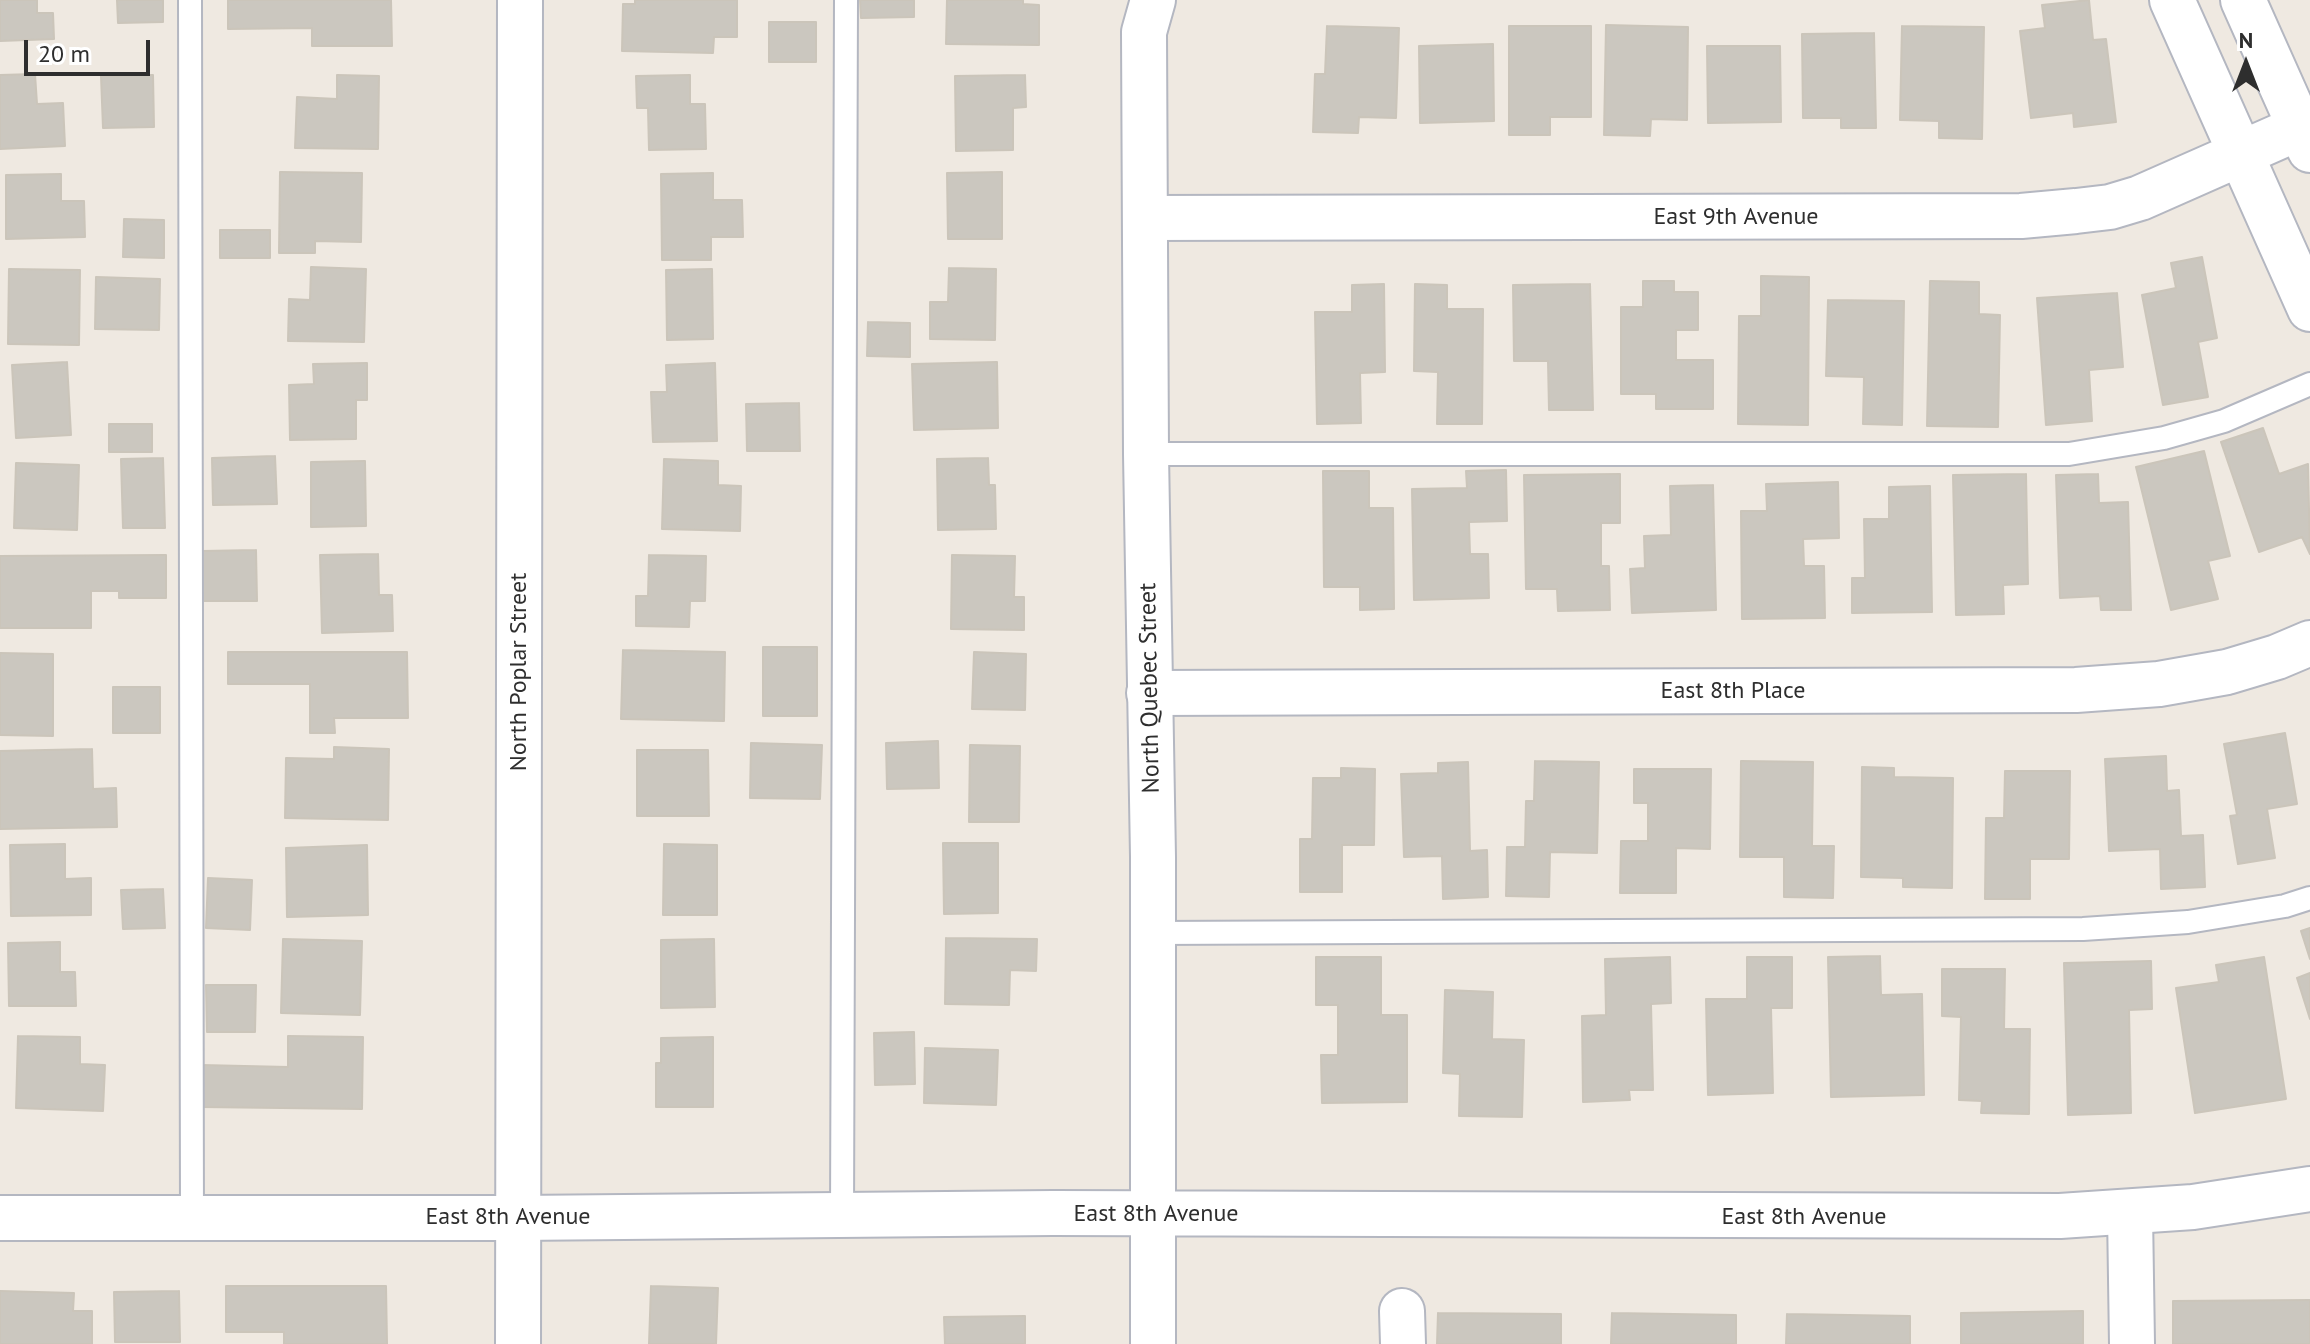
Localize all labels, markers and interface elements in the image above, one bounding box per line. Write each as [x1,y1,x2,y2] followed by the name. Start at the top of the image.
[28,24,154,74] scale bar
[2206,24,2286,104] north arrow
[2239,26,2253,54] text: N
[38,38,90,69] text: 20 m
[1653,203,1819,231] street label: East 9th Avenue
[505,573,533,771] street label: North Poplar Street
[1134,583,1166,793] street label: North Quebec Street
[1661,677,1805,705] street label: East 8th Place
[1073,1200,1239,1228] street label: East 8th Avenue
[425,1203,591,1231] street label: East 8th Avenue
[1721,1203,1887,1231] street label: East 8th Avenue

